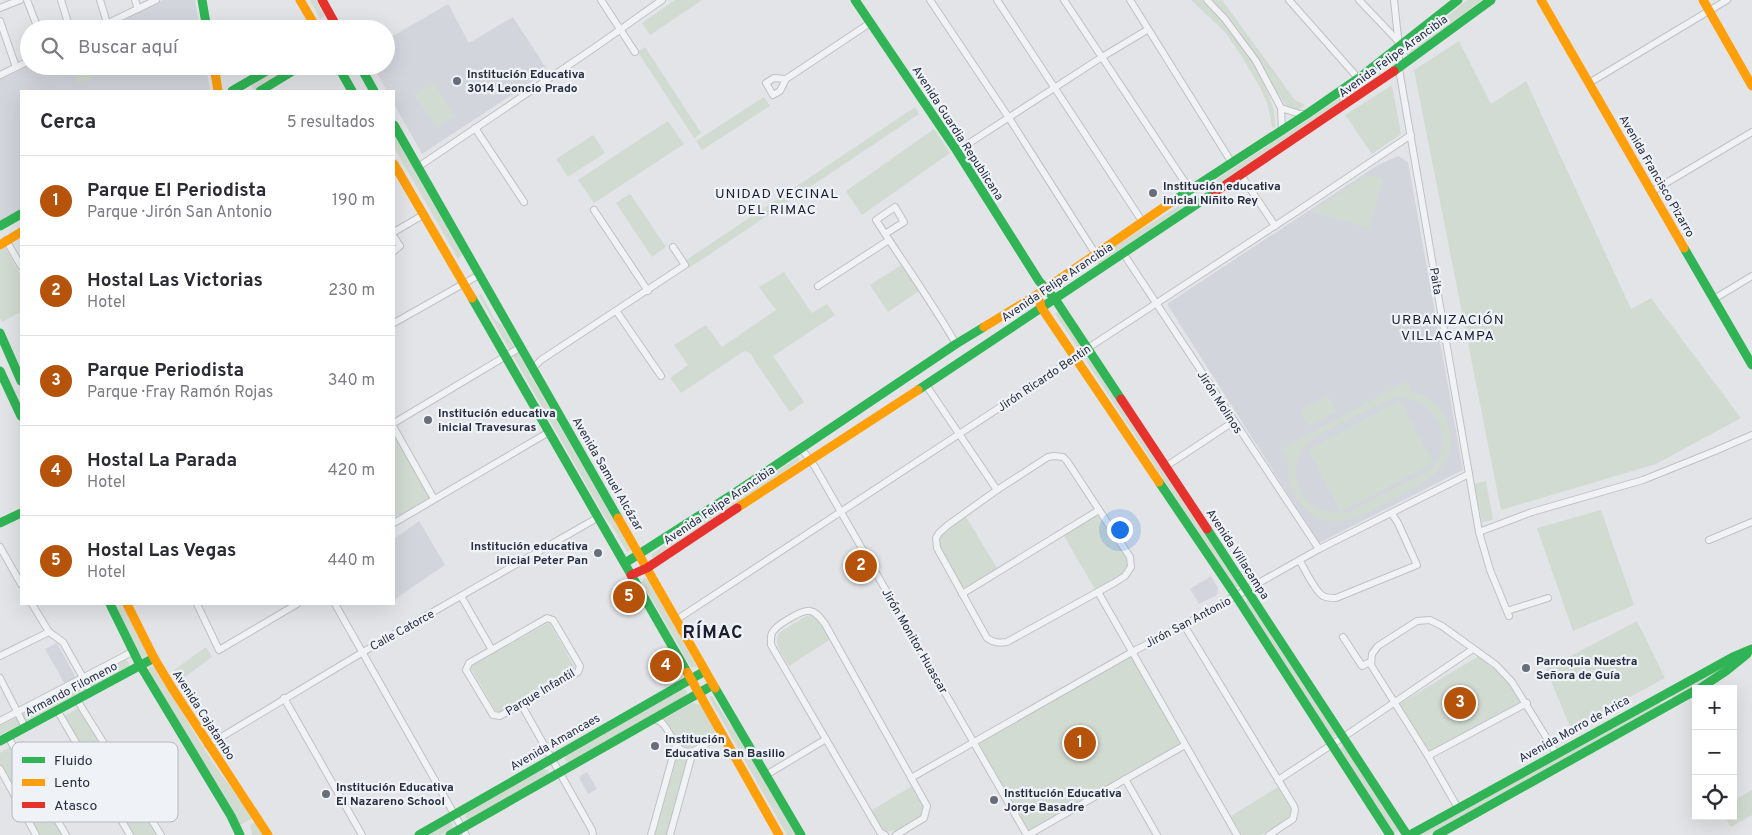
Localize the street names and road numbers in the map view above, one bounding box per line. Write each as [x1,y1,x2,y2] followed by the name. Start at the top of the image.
[1336,12,1451,102] street label: Avenida Felipe Arancibia
[908,63,1007,204] street label: Avenida Guardia Republicana
[1615,113,1698,241] street label: Avenida Francisco Pizarro
[999,240,1116,326] street label: Avenida Felipe Arancibia
[1425,266,1445,296] street label: Paita
[995,342,1094,416] street label: Jirón Ricardo Bentin
[1193,368,1245,437] street label: Jirón Molinos
[568,415,647,535] street label: Avenida Samuel Alcázar
[661,463,778,549] street label: Avenida Felipe Arancibia
[1202,506,1272,603] street label: Avenida Villacampa
[877,586,951,697] street label: Jirón Monitor Huascar
[1143,593,1235,652] street label: Jirón San Antonio
[367,607,438,655] street label: Calle Catorce
[22,659,121,721] street label: Armando Filomeno
[503,666,578,720] street label: Parque Infantil
[168,667,238,764] street label: Avenida Cajatambo
[1516,693,1633,767] street label: Avenida Morro de Arica
[508,711,603,775] street label: Avenida Amancaes

